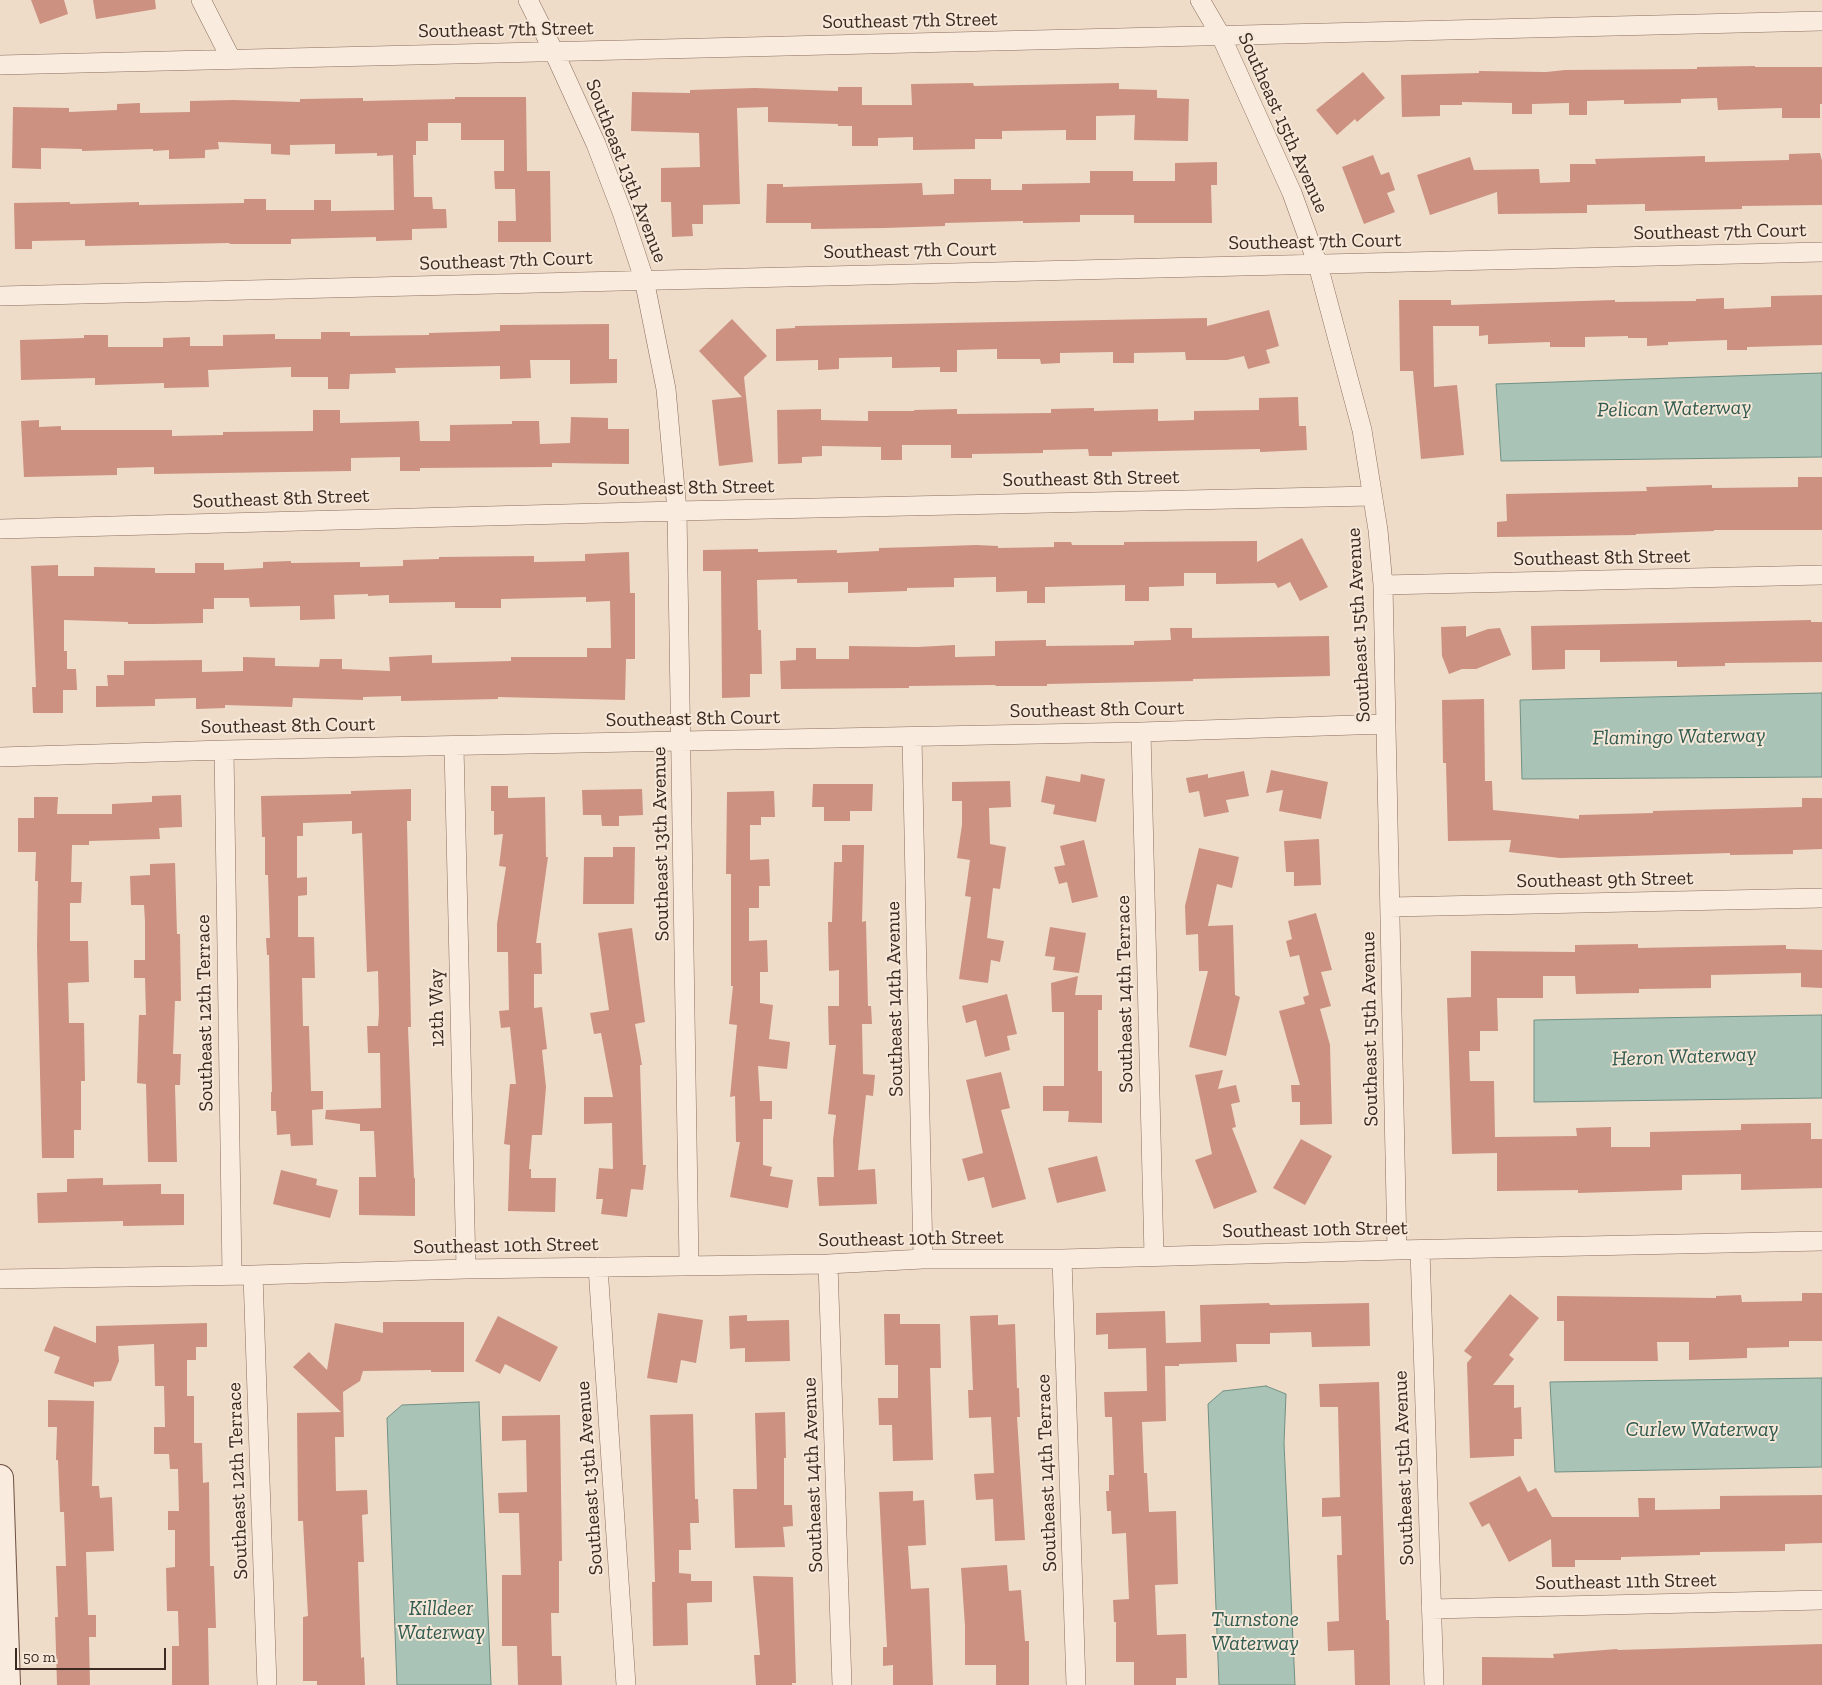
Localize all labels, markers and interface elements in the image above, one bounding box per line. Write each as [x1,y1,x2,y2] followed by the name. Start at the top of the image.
[822,7,998,35] street label: Southeast 7th Street
[418,16,594,44] street label: Southeast 7th Street
[1232,29,1334,217] street label: Southeast 15th Avenue
[580,76,672,266] street label: Southeast 13th Avenue
[1633,218,1807,246] street label: Southeast 7th Court
[1228,228,1402,256] street label: Southeast 7th Court
[823,237,997,265] street label: Southeast 7th Court
[419,246,593,276] street label: Southeast 7th Court
[1597,395,1751,423] water label: Pelican Waterway
[1002,465,1180,493] street label: Southeast 8th Street
[597,474,775,502] street label: Southeast 8th Street
[192,484,370,514] street label: Southeast 8th Street
[1342,527,1376,723] street label: Southeast 15th Avenue
[1513,544,1691,572] street label: Southeast 8th Street
[1009,696,1185,724] street label: Southeast 8th Court
[605,705,781,733] street label: Southeast 8th Court
[200,712,376,740] street label: Southeast 8th Court
[1592,723,1766,751] water label: Flamingo Waterway
[647,747,675,941] street label: Southeast 13th Avenue
[1516,866,1694,894] street label: Southeast 9th Street
[1111,895,1139,1093] street label: Southeast 14th Terrace
[881,901,909,1097] street label: Southeast 14th Avenue
[191,914,219,1112] street label: Southeast 12th Terrace
[1356,931,1384,1127] street label: Southeast 15th Avenue
[424,969,450,1047] street label: 12th Way
[1611,1042,1757,1072] water label: Heron Waterway
[1222,1216,1408,1244] street label: Southeast 10th Street
[818,1225,1004,1253] street label: Southeast 10th Street
[413,1232,599,1260] street label: Southeast 10th Street
[1389,1370,1419,1566] street label: Southeast 15th Avenue
[1032,1374,1062,1572] street label: Southeast 14th Terrace
[798,1377,828,1573] street label: Southeast 14th Avenue
[571,1380,609,1576] street label: Southeast 13th Avenue
[223,1382,253,1580] street label: Southeast 12th Terrace
[1626,1417,1778,1443] water label: Curlew Waterway
[1535,1568,1717,1596] street label: Southeast 11th Street
[397,1596,485,1646] water label: Killdeer Waterway
[1211,1607,1299,1657] water label: Turnstone Waterway
[18,1638,169,1670] scale bar
[23,1648,56,1666] text: 50 m

